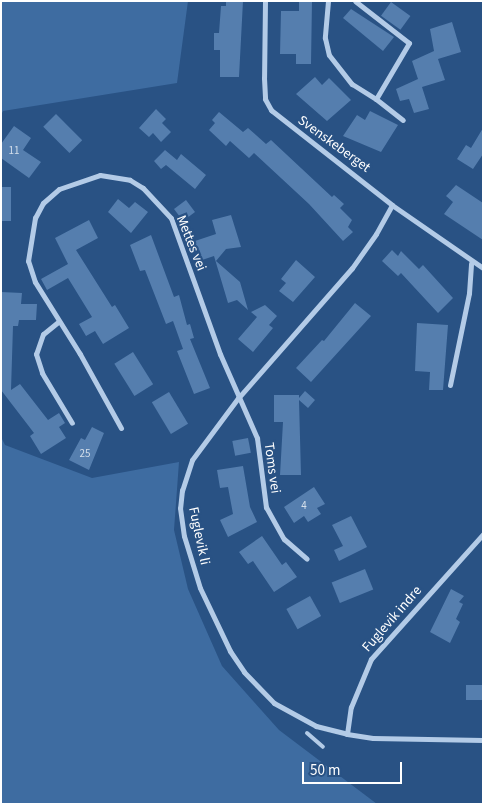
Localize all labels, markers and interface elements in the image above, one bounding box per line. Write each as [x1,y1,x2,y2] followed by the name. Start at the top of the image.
[294,112,374,176] street label: Svenskeberget
[9,144,19,158] house number: 11
[172,213,210,273] street label: Mettes vei
[260,441,284,495] street label: Toms vei
[80,447,90,461] house number: 25
[301,499,307,513] house number: 4
[185,506,213,566] street label: Fuglevik li
[359,582,425,656] street label: Fuglevik indre
[304,752,404,784] scale bar
[310,760,340,781] text: 50 m

